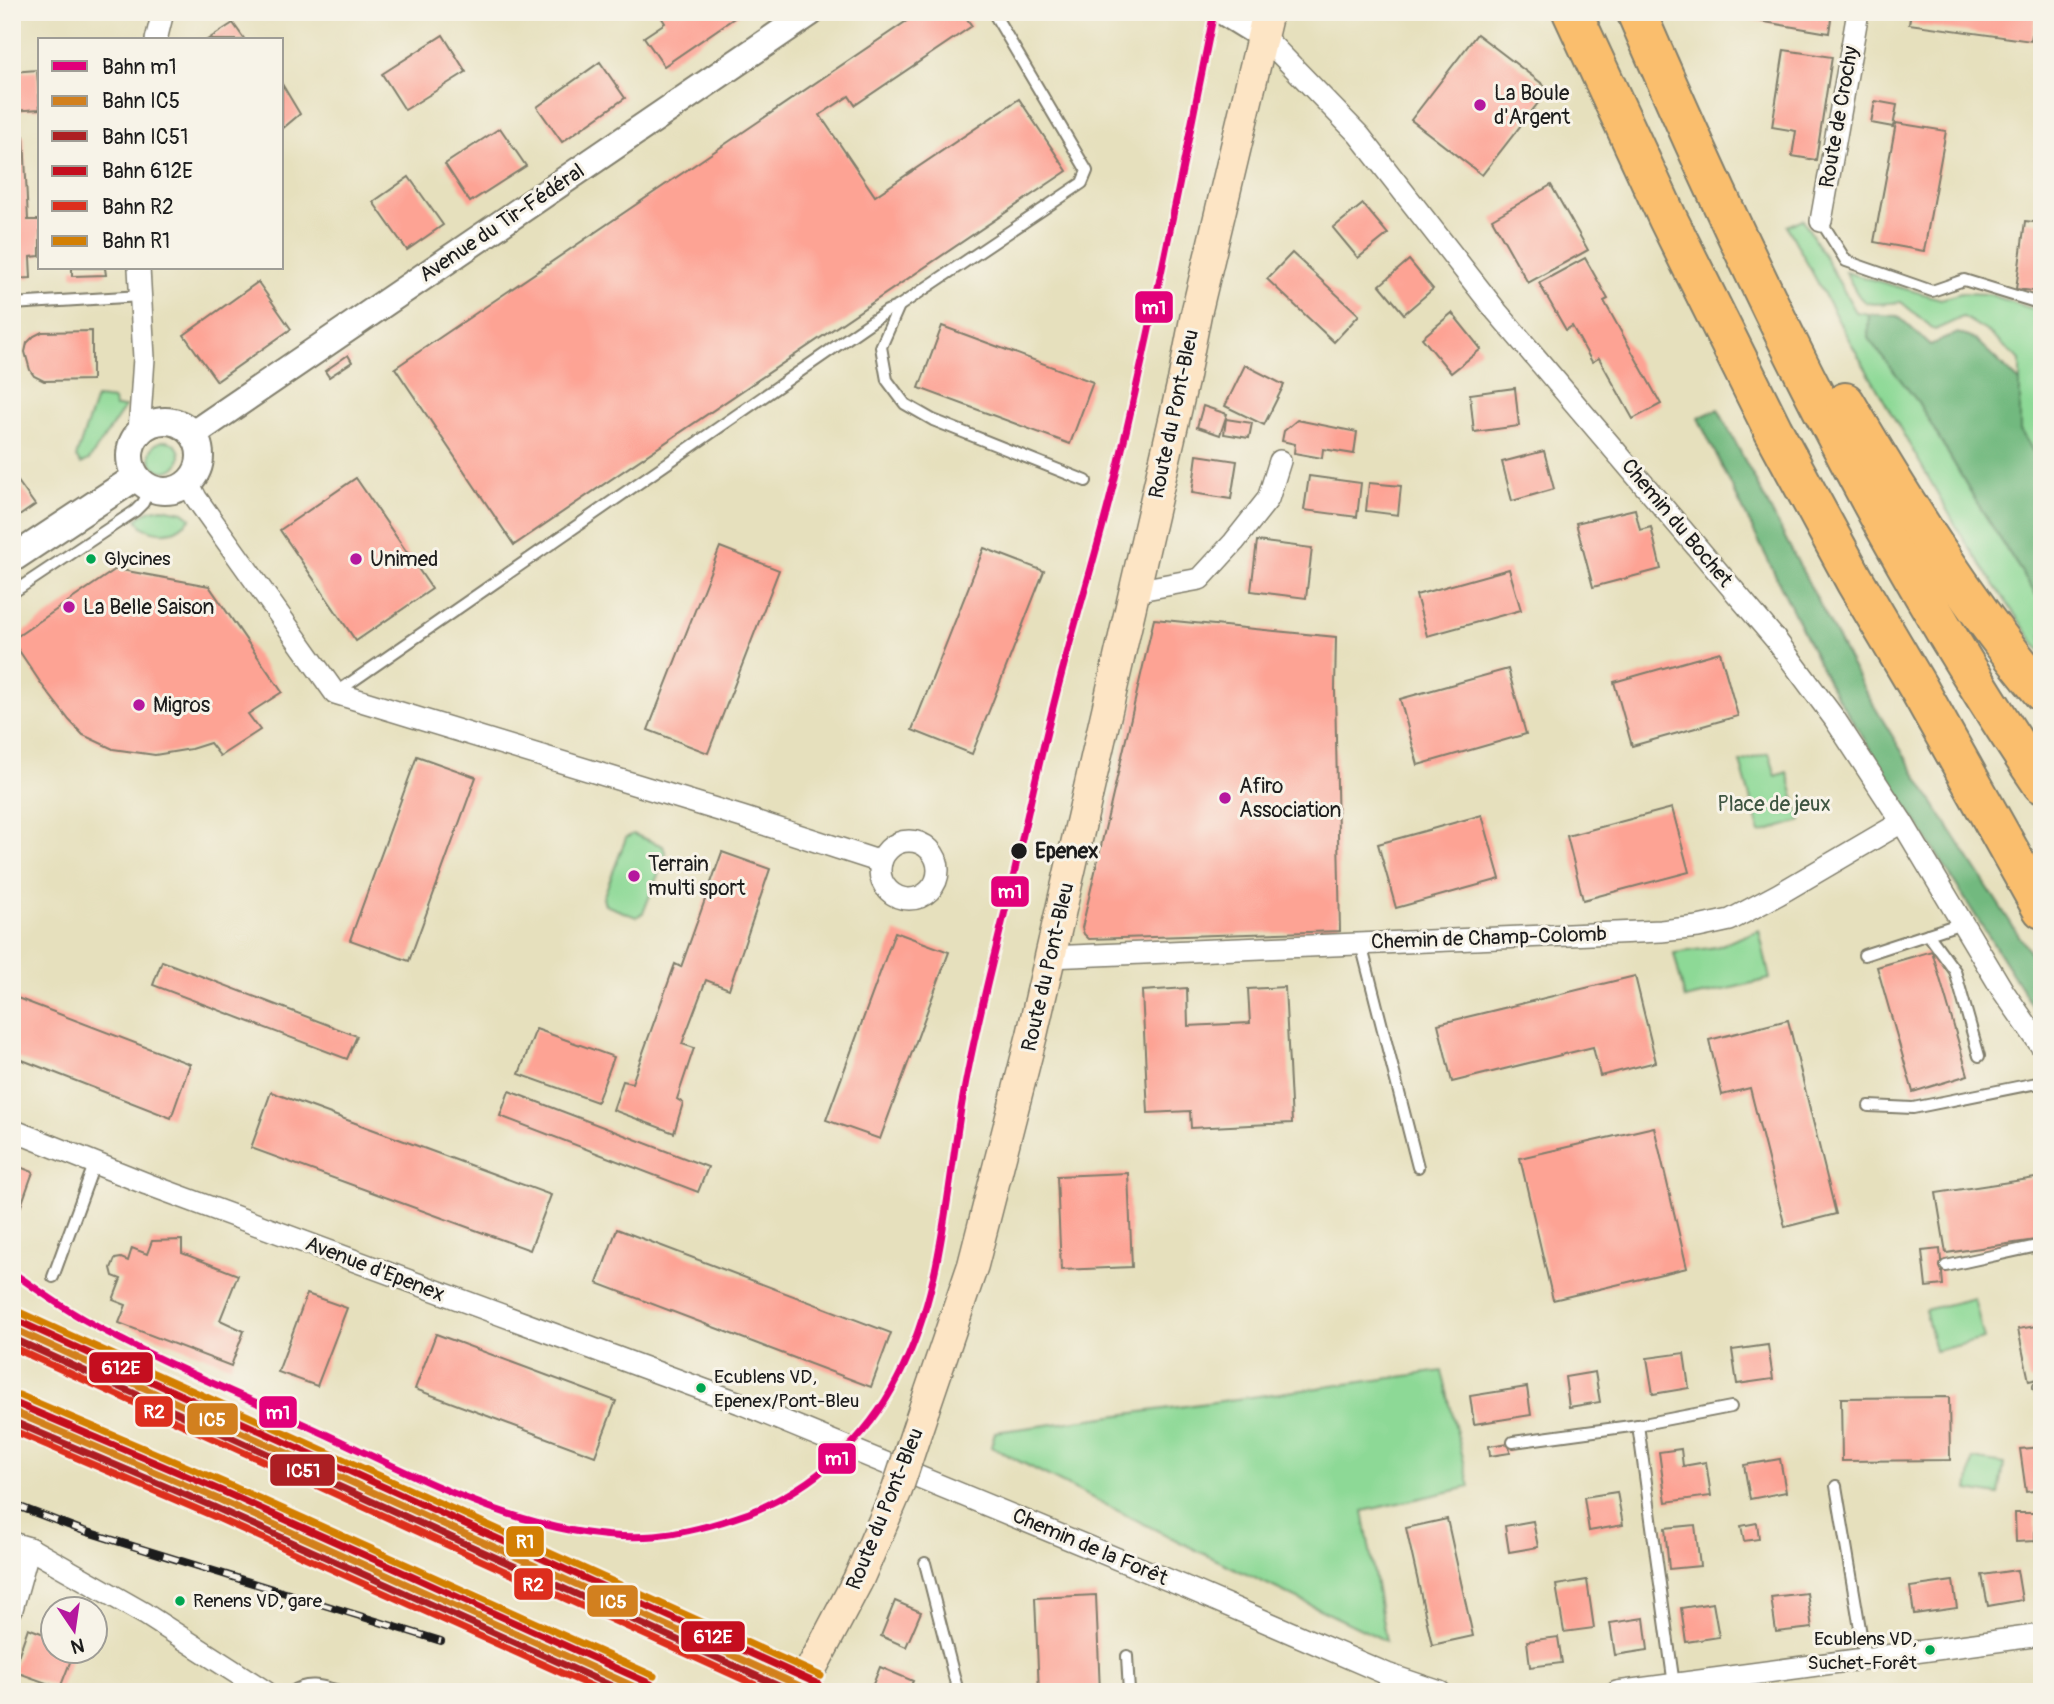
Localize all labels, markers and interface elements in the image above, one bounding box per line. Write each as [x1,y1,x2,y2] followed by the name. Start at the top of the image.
[38,38,284,270] legend
[1813,44,1865,190] street label: Route de Crochy
[102,54,177,81] text: Bahn m1
[1494,80,1571,131] place label: La Boule d'Argent
[102,88,180,115] text: Bahn IC5
[1472,97,1488,113] marker: La Boule d'Argent
[102,124,188,151] text: Bahn IC51
[102,158,193,185] text: Bahn 612E
[414,158,590,288] street label: Avenue du Tir-Fédéral
[102,194,174,221] text: Bahn R2
[102,228,170,255] text: Bahn R1
[1134,290,1174,324] line badge: m1
[1142,296,1166,320] text: m1
[1143,327,1205,501] street label: Route du Pont-Bleu
[1615,453,1739,593] street label: Chemin du Bochet
[370,546,438,573] place label: Unimed
[104,547,171,571] place label: Glycines
[348,551,364,567] marker: Unimed
[84,552,98,566] marker: Glycines
[83,594,214,621] place label: La Belle Saison
[61,599,77,615] marker: La Belle Saison
[153,692,211,719] place label: Migros
[131,697,147,713] marker: Migros
[1239,773,1341,824] place label: Afiro Association
[1217,790,1233,806] marker: Afiro Association
[1717,791,1831,818] park label: Place de jeux
[1035,838,1099,865] place label: Epenex
[1009,841,1029,861] marker: Epenex
[648,851,746,902] place label: Terrain multi sport
[626,868,642,884] marker: Terrain multi sport
[990,875,1030,908] line badge: m1
[998,880,1022,904] text: m1
[1015,880,1081,1054] street label: Route du Pont-Bleu
[1371,920,1607,956] street label: Chemin de Champ-Colomb
[302,1230,448,1308] street label: Avenue d'Epenex
[88,1351,154,1384] line badge: 612E
[102,1356,141,1380] text: 612E
[714,1365,859,1413] place label: Ecublens VD, Epenex/Pont-Bleu
[694,1381,708,1395] marker: Ecublens VD, Epenex/Pont-Bleu
[134,1395,174,1428] line badge: R2
[258,1395,298,1429] line badge: m1
[143,1400,165,1424] text: R2
[266,1401,290,1425] text: m1
[186,1402,239,1436] line badge: IC5
[198,1408,226,1432] text: IC5
[840,1424,930,1594] street label: Route du Pont-Bleu
[817,1442,857,1475] line badge: m1
[825,1447,849,1471] text: m1
[269,1453,336,1487] line badge: IC51
[286,1459,320,1483] text: IC51
[1008,1502,1172,1592] street label: Chemin de la Forêt
[505,1525,545,1558] line badge: R1
[516,1530,534,1554] text: R1
[513,1567,554,1601] line badge: R2
[522,1573,544,1597] text: R2
[586,1584,639,1618] line badge: IC5
[193,1589,323,1613] place label: Renens VD, gare
[599,1590,627,1614] text: IC5
[173,1594,187,1608] marker: Renens VD, gare
[38,1596,108,1666] north arrow
[680,1620,746,1653] line badge: 612E
[694,1625,733,1649] text: 612E
[1807,1627,1917,1675] place label: Ecublens VD, Suchet-Forêt
[68,1632,87,1659] text: N
[1923,1643,1937,1657] marker: Ecublens VD, Suchet-Forêt

